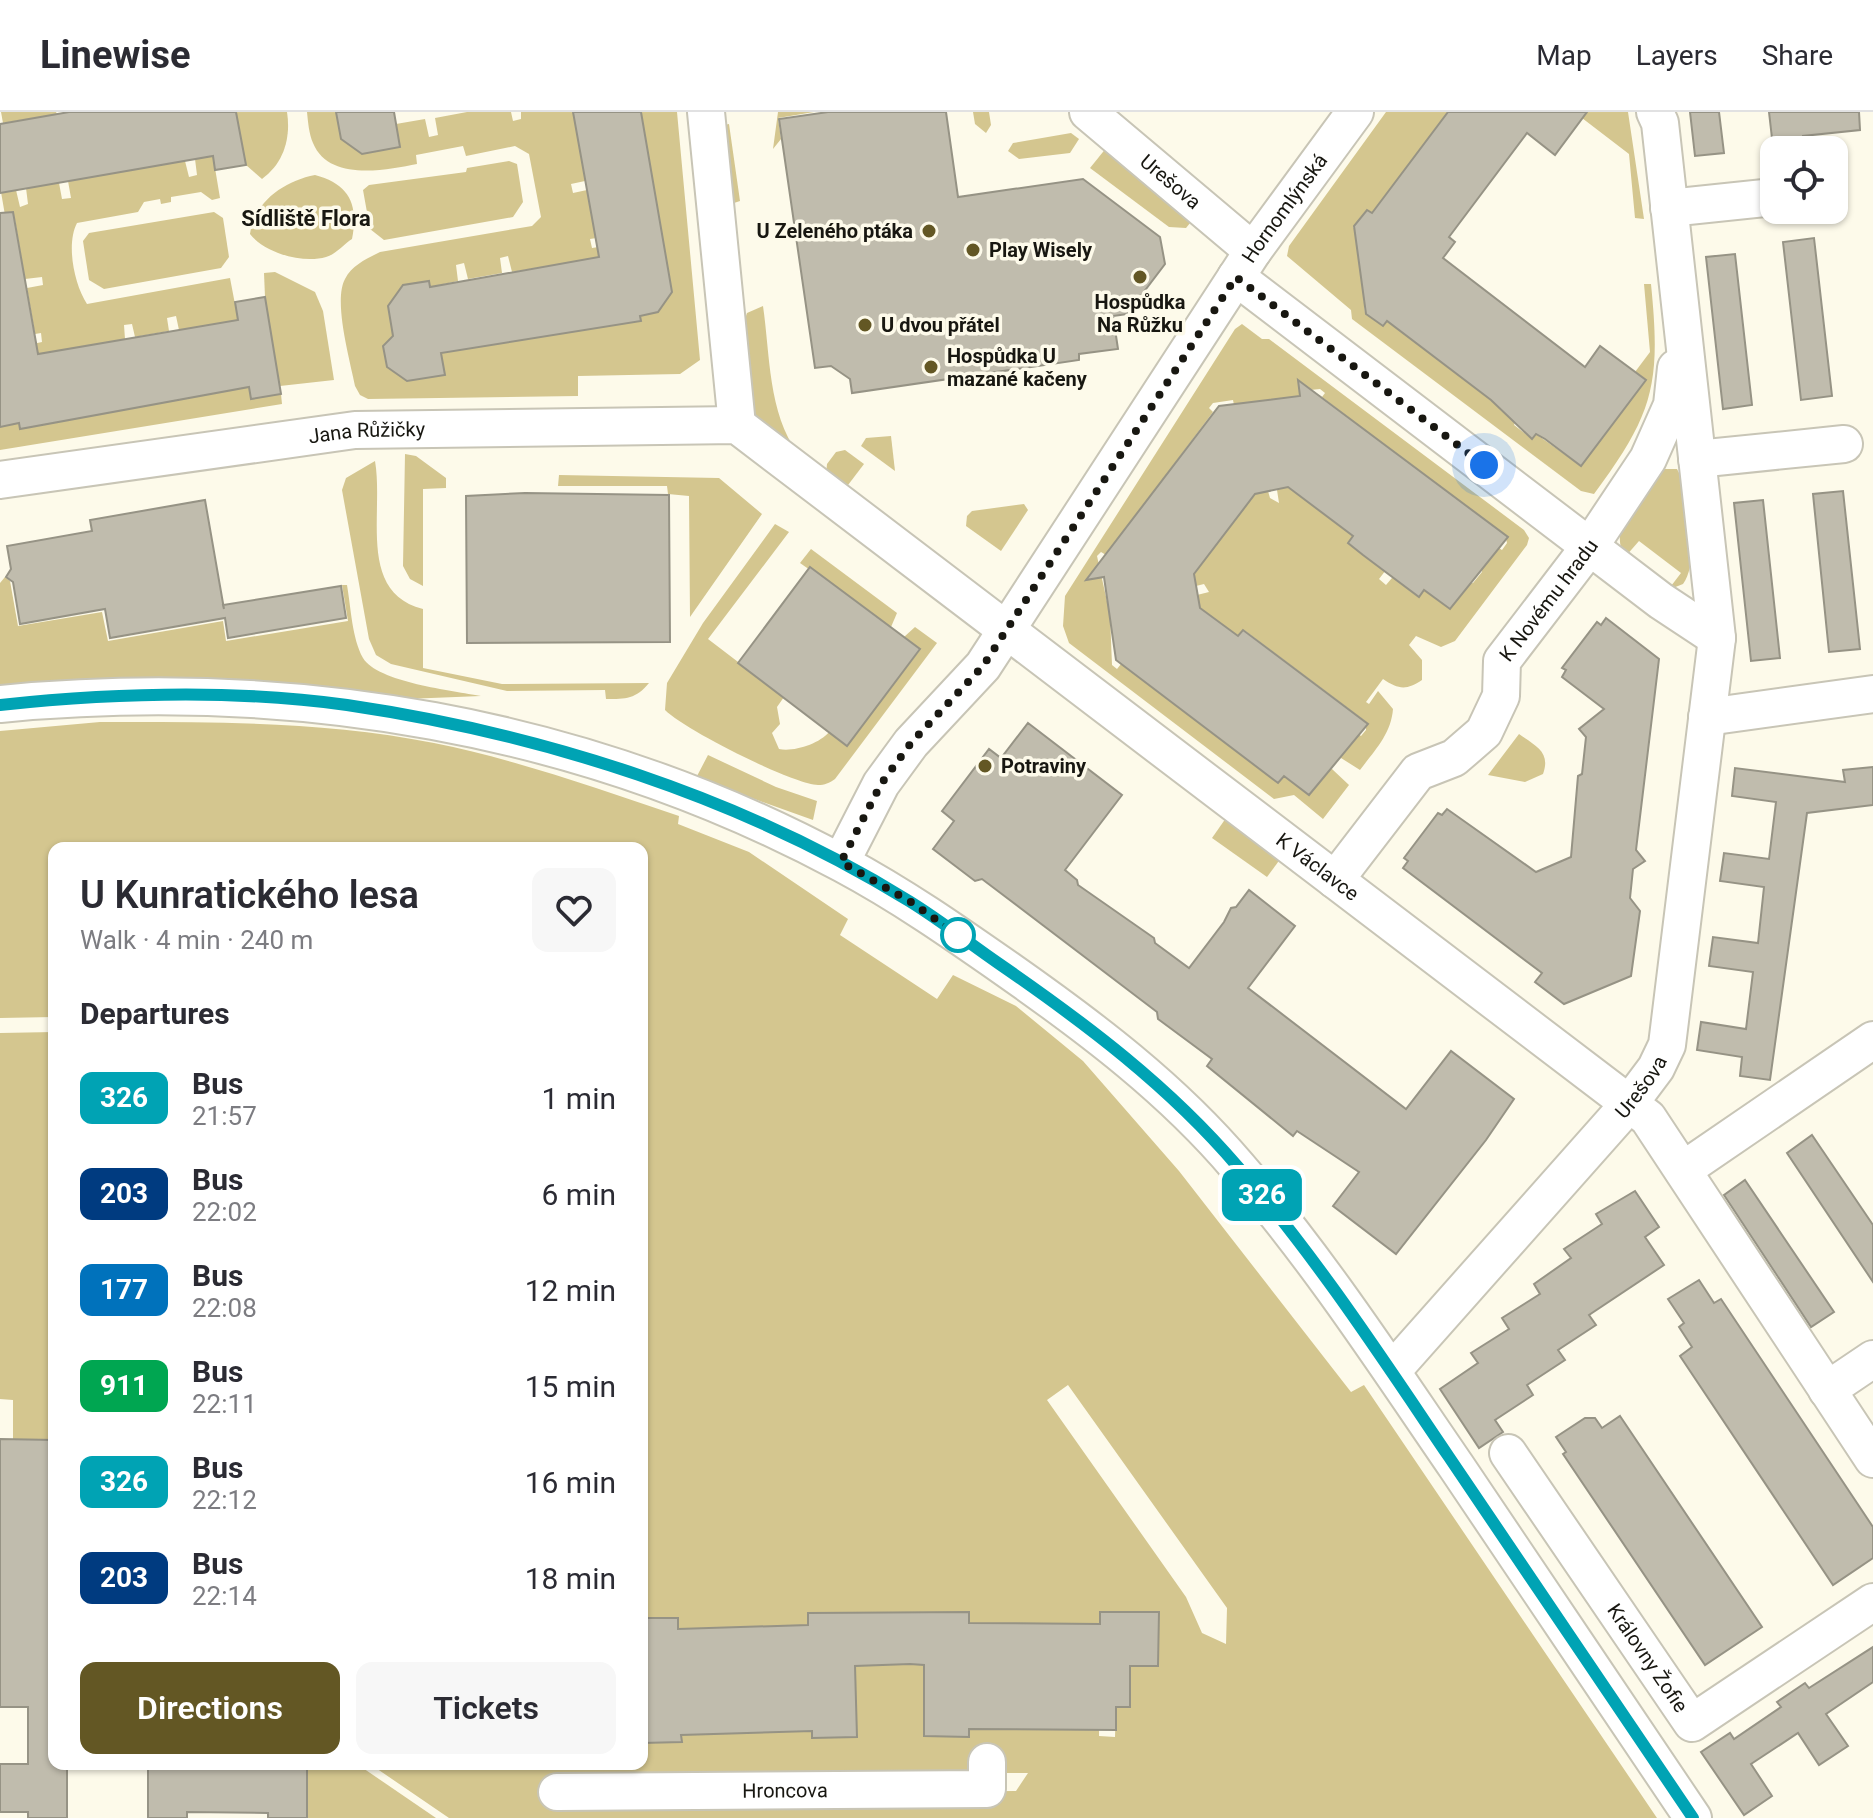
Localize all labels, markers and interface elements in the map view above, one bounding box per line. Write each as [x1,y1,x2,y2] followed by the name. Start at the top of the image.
[40,33,190,77] text: Linewise
[1536,39,1592,72] text: Map
[1636,39,1718,72] text: Layers
[1762,39,1833,72] text: Share
[1760,136,1848,224] map controls
[1760,136,1848,224] button: locate
[1135,149,1206,214] street label: Urešova
[1237,149,1332,267] street label: Hornomlýnská
[241,206,371,231] district label: Sídliště Flora
[756,219,913,243] place label: U Zeleného ptáka
[920,222,938,240] marker: U Zeleného ptáka
[989,238,1093,262] place label: Play Wisely
[964,241,982,259] marker: Play Wisely
[1131,268,1149,286] marker: Hospůdka Na Růžku
[1095,290,1186,337] place label: Hospůdka Na Růžku
[881,313,1000,337] place label: U dvou přátel
[856,316,874,334] marker: U dvou přátel
[947,344,1088,391] place label: Hospůdka U mazané kačeny
[922,358,940,376] marker: Hospůdka U mazané kačeny
[307,417,426,448] street label: Jana Růžičky
[1464,445,1504,485] your location
[1494,535,1603,666] street label: K Novému hradu
[1001,754,1087,778] place label: Potraviny
[976,757,994,775] marker: Potraviny
[1272,828,1364,906] street label: K Václavce
[532,868,616,952] button: heart
[80,873,419,917] text: U Kunratického lesa
[941,918,975,952] unlabelled marker
[80,925,313,955] text: Walk · 4 min · 240 m
[80,996,230,1031] text: Departures
[1610,1052,1672,1123] street label: Urešova
[192,1066,243,1101] text: Bus
[100,1081,148,1114] text: 326
[542,1081,616,1116] text: 1 min
[192,1101,257,1131] text: 21:57
[192,1162,243,1197] text: Bus
[1216,1169,1308,1221] line badge: 326
[100,1177,148,1210] text: 203
[542,1177,616,1212] text: 6 min
[1238,1178,1286,1211] text: 326
[192,1197,257,1227] text: 22:02
[192,1258,243,1293] text: Bus
[100,1273,148,1306] text: 177
[525,1273,616,1308] text: 12 min
[192,1293,257,1323] text: 22:08
[192,1354,243,1389] text: Bus
[100,1369,148,1402] text: 911
[525,1369,616,1404] text: 15 min
[192,1389,257,1419] text: 22:11
[192,1450,243,1485] text: Bus
[100,1465,148,1498] text: 326
[525,1465,616,1500] text: 16 min
[192,1485,257,1515] text: 22:12
[192,1546,243,1581] text: Bus
[100,1561,148,1594] text: 203
[525,1561,616,1596] text: 18 min
[192,1581,257,1611] text: 22:14
[1602,1599,1693,1717] street label: Královny Žofie
[80,1662,340,1754] button: Directions
[356,1662,616,1754] button: Tickets
[742,1778,828,1803] street label: Hroncova

